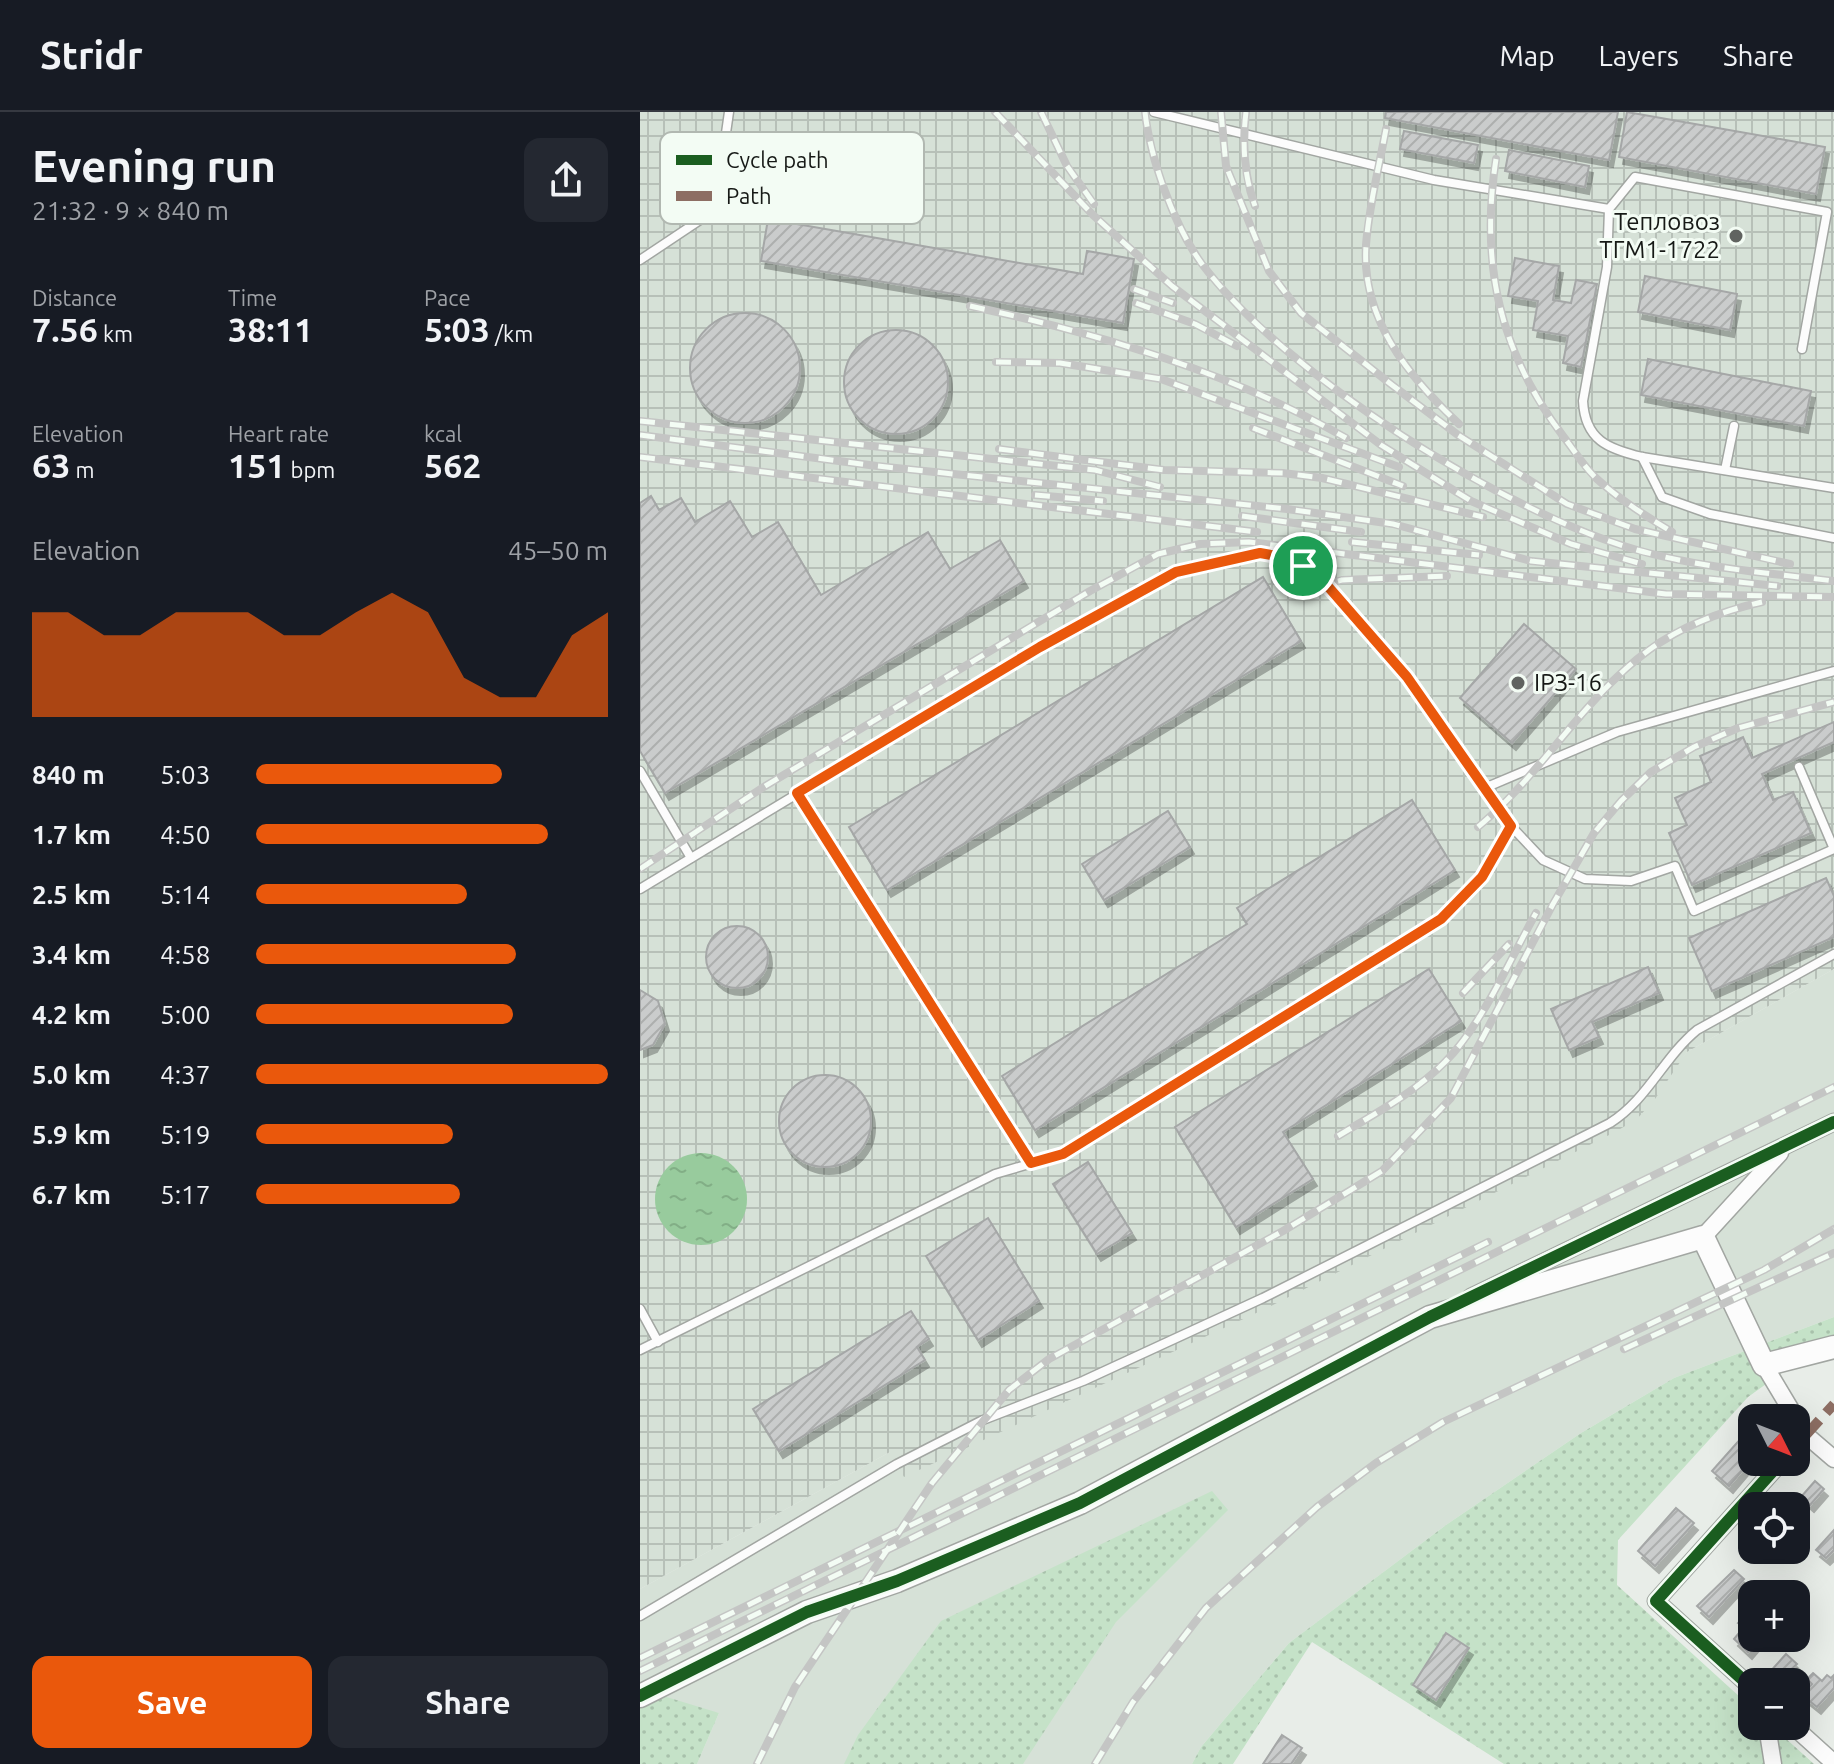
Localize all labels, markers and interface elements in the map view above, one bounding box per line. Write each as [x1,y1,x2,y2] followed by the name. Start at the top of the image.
[40,34,143,76] text: Stridr
[1499,40,1555,71] text: Map
[1599,40,1679,71] text: Layers
[1723,40,1794,71] text: Share
[660,132,924,224] legend
[524,138,608,222] button: share
[32,141,276,190] text: Evening run
[726,147,829,172] text: Cycle path
[726,183,771,208] text: Path
[32,196,229,225] text: 21:32 · 9 × 840 m
[1599,208,1720,263] place label: Тепловоз ТГМ1-1722
[1727,227,1745,245] marker: Тепловоз ТГМ1-1722
[32,285,117,310] text: Distance
[228,285,277,310] text: Time
[424,285,471,310] text: Pace
[32,310,98,348] text: 7.56
[228,310,313,348] text: 38:11
[424,310,490,348] text: 5:03
[98,321,133,346] text: km
[490,321,533,346] text: /km
[32,421,124,446] text: Elevation
[228,421,329,446] text: Heart rate
[424,421,462,446] text: kcal
[32,446,70,484] text: 63
[228,446,286,484] text: 151
[424,446,482,484] text: 562
[70,457,94,482] text: m
[286,457,335,482] text: bpm
[1269,532,1337,600] pin
[32,536,140,565] text: Elevation
[508,536,608,565] text: 45–50 m
[1281,544,1325,588] icon: arrive
[1534,669,1602,696] place label: ІРЗ-16
[1509,674,1527,692] marker: ІРЗ-16
[32,760,105,789] text: 840 m
[160,760,210,789] text: 5:03
[32,820,111,849] text: 1.7 km
[160,820,210,849] text: 4:50
[32,880,111,909] text: 2.5 km
[160,880,210,909] text: 5:14
[32,940,111,969] text: 3.4 km
[160,940,210,969] text: 4:58
[32,1000,111,1029] text: 4.2 km
[160,1000,210,1029] text: 5:00
[32,1060,111,1089] text: 5.0 km
[160,1060,210,1089] text: 4:37
[32,1120,111,1149] text: 5.9 km
[160,1120,210,1149] text: 5:19
[32,1180,111,1209] text: 6.7 km
[160,1180,210,1209] text: 5:17
[1738,1404,1810,1476] north arrow
[1738,1404,1810,1740] map controls
[1738,1492,1810,1564] button: locate
[1738,1580,1810,1652] button: +
[32,1656,312,1748] button: Save
[328,1656,608,1748] button: Share
[1738,1668,1810,1740] button: −

